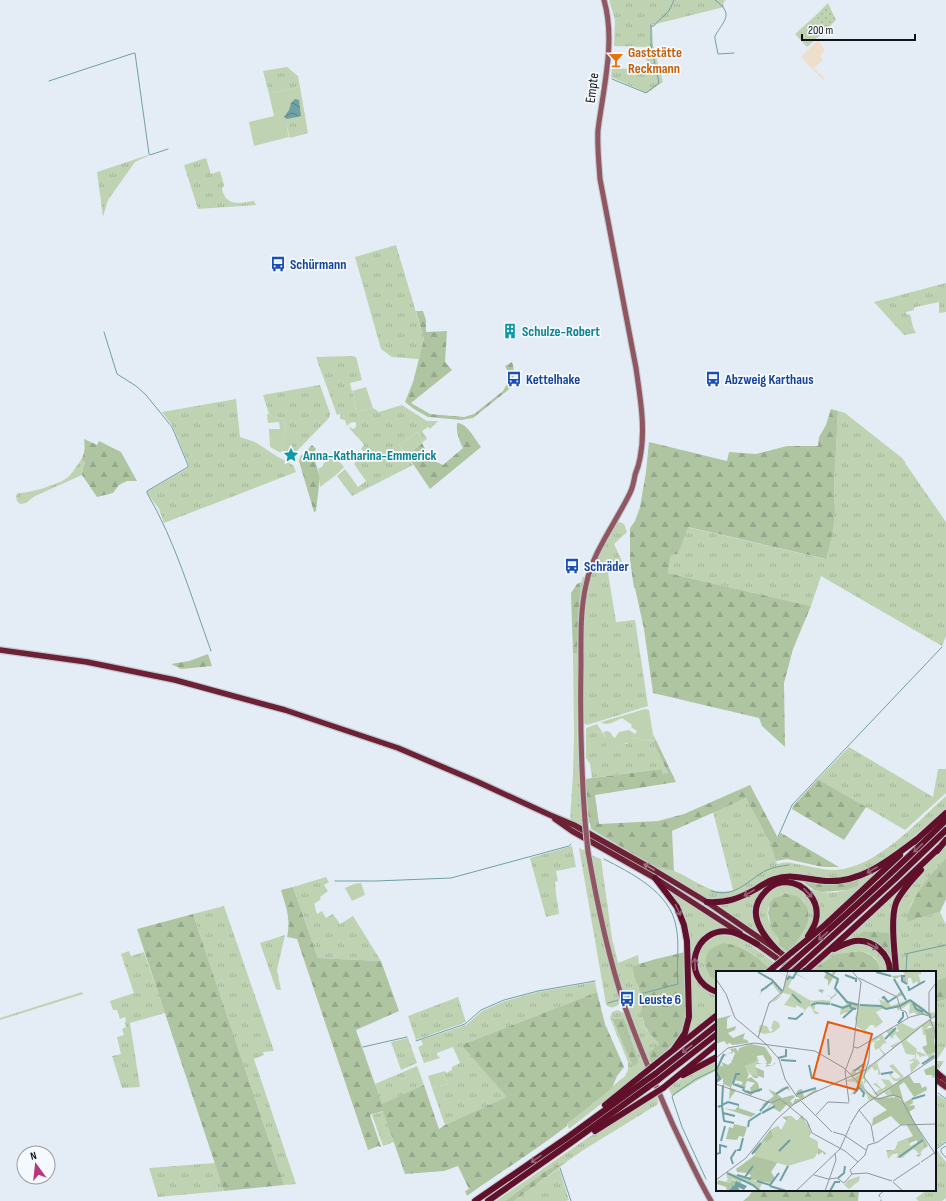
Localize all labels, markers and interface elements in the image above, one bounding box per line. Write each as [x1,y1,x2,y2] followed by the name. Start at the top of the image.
[802,16,915,42] scale bar
[808,23,834,38] text: 200 m
[628,44,682,77] place label: Gaststätte Reckmann
[607,51,625,69] bar icon: Gaststätte Reckmann
[582,72,602,104] street label: Empte
[269,255,287,273] bus stop icon: Schürmann
[290,256,346,273] place label: Schürmann
[501,322,519,340] building icon: Schulze-Robert
[522,323,600,340] place label: Schulze-Robert
[505,370,523,388] bus stop icon: Kettelhake
[704,370,722,388] bus stop icon: Abzweig Karthaus
[526,371,580,388] place label: Kettelhake
[724,371,814,388] place label: Abzweig Karthaus
[282,446,300,464] place icon: Anna-Katharina-Emmerick
[302,447,437,464] place label: Anna-Katharina-Emmerick
[563,557,581,575] bus stop icon: Schräder
[584,558,629,575] place label: Schräder
[913,843,923,852] one-way arrow
[643,863,655,871] one-way arrow
[866,866,878,874] one-way arrow
[803,888,813,898] one-way arrow
[743,889,755,897] one-way arrow
[675,904,682,916] one-way arrow
[817,931,828,940] one-way arrow
[867,942,879,950] one-way arrow
[691,958,699,971] one-way arrow
[716,971,936,1191] inset map
[618,990,636,1008] bus stop icon: Leuste 6
[639,991,682,1008] place label: Leuste 6
[681,1045,692,1053] one-way arrow
[16,1145,56,1185] north arrow
[29,1149,38,1163] text: N
[531,1155,542,1163] one-way arrow

